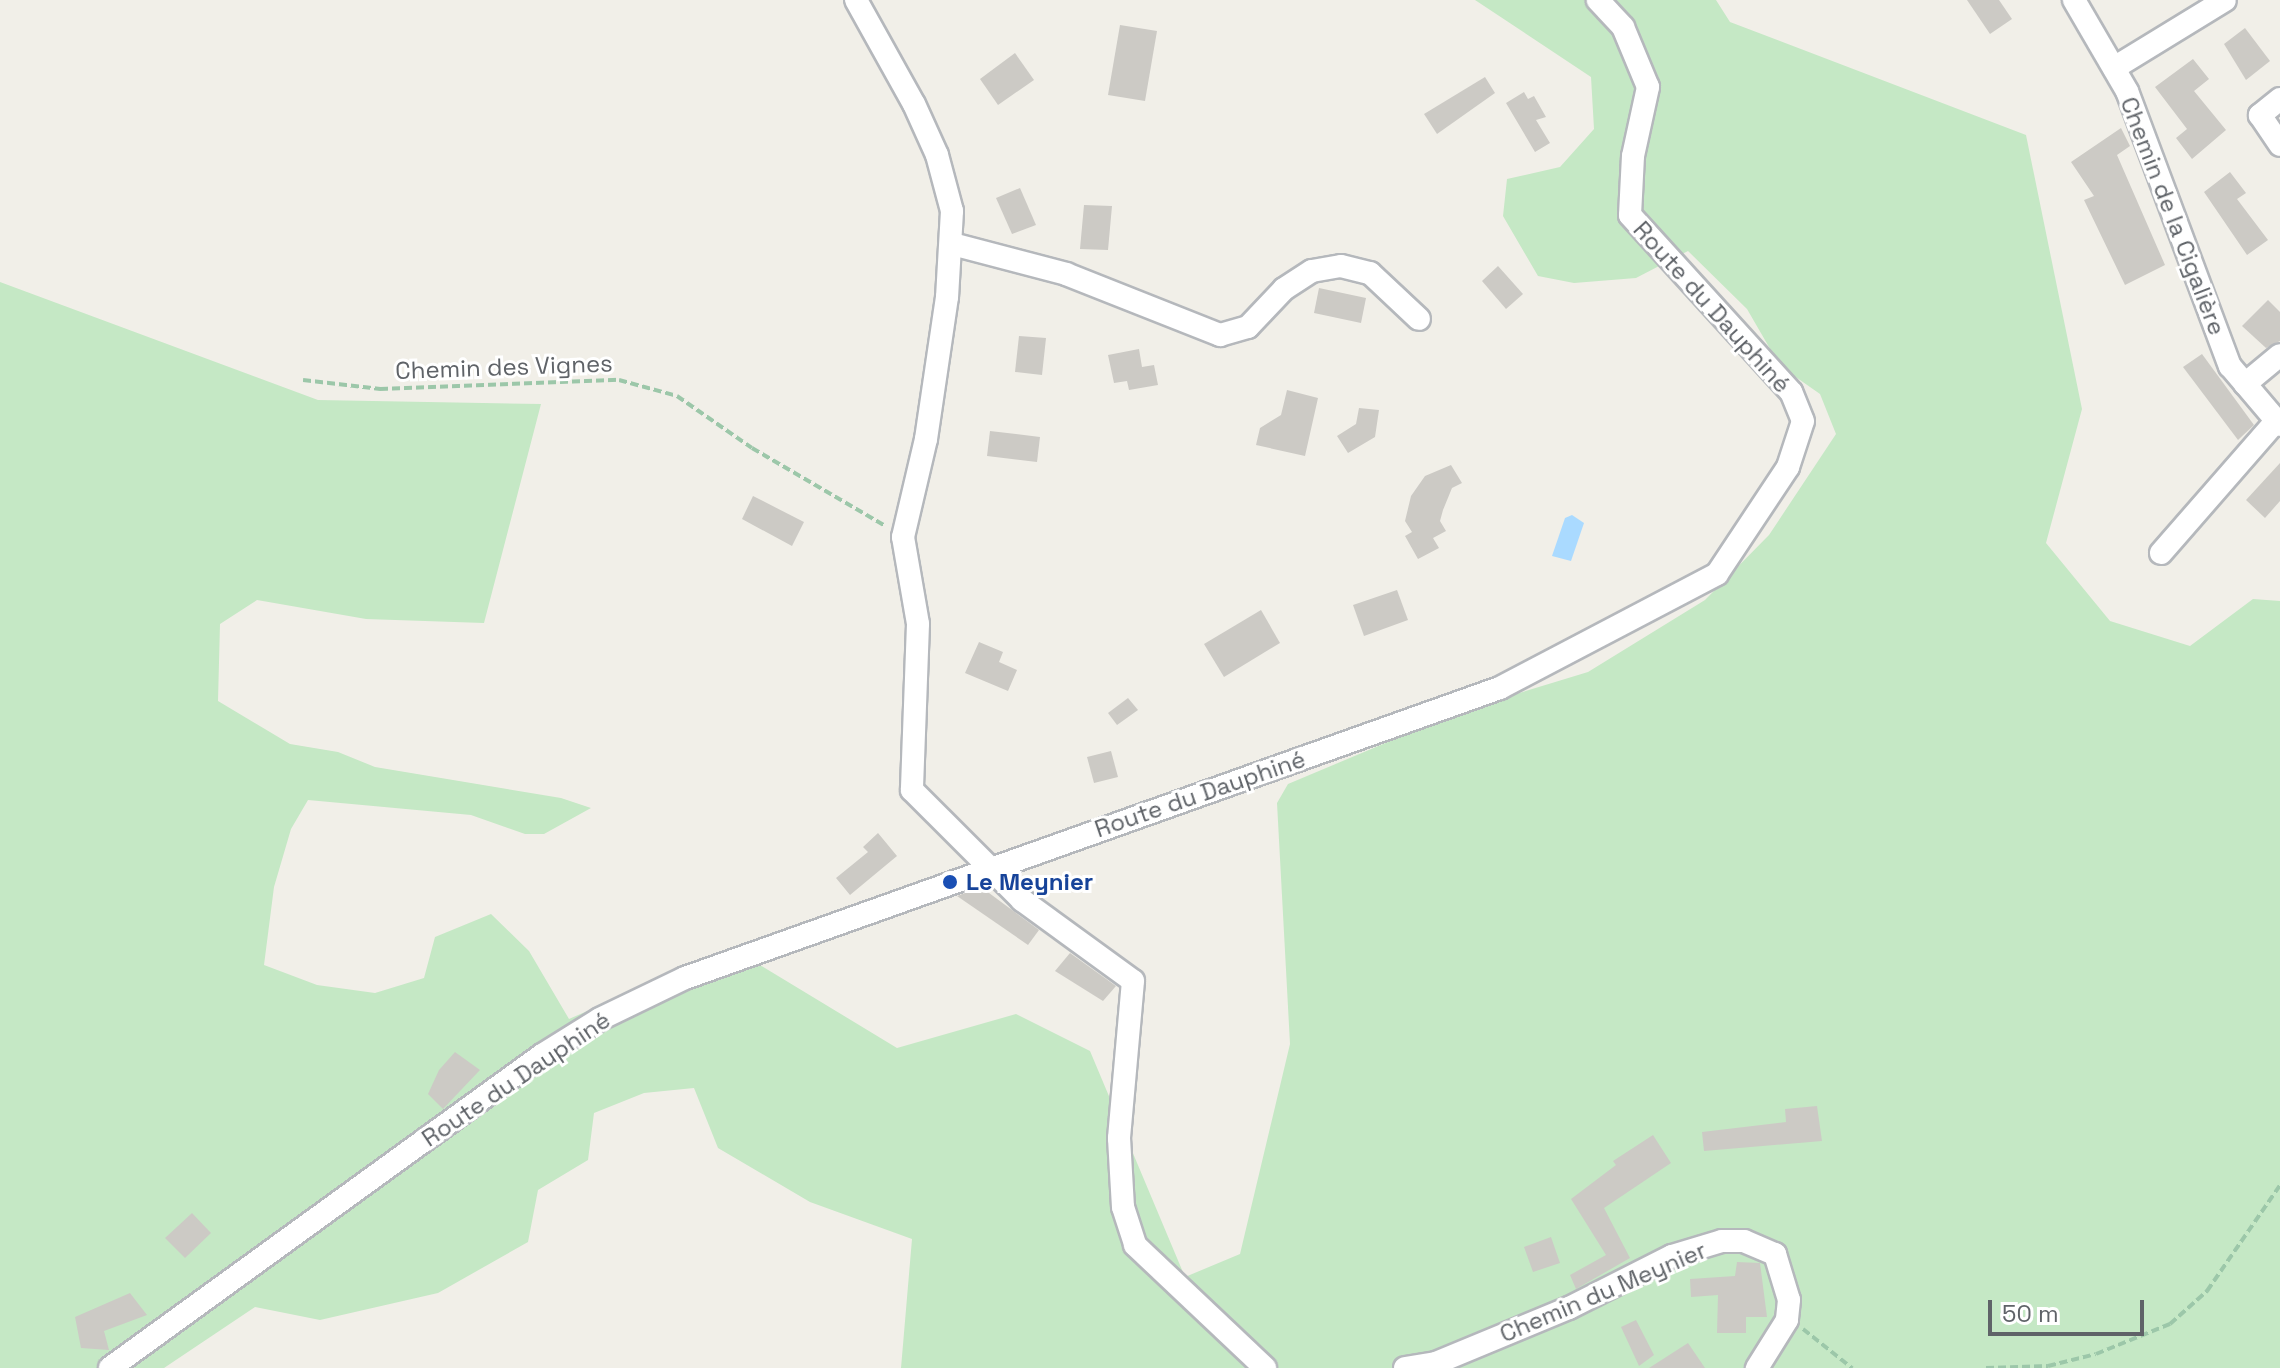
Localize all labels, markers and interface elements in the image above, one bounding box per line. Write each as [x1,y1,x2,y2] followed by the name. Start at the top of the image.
[2114,93,2232,339] street label: Chemin de la Cigalière
[1627,215,1797,399] street label: Route du Dauphiné
[395,349,613,385] street label: Chemin des Vignes
[1091,744,1309,844] street label: Route du Dauphiné
[966,868,1093,896] place label: Le Meynier
[941,873,959,891] marker: Le Meynier
[416,1005,616,1153] street label: Route du Dauphiné
[1495,1235,1711,1349] street label: Chemin du Meynier
[1992,1284,2148,1334] scale bar
[2002,1298,2059,1329] text: 50 m

